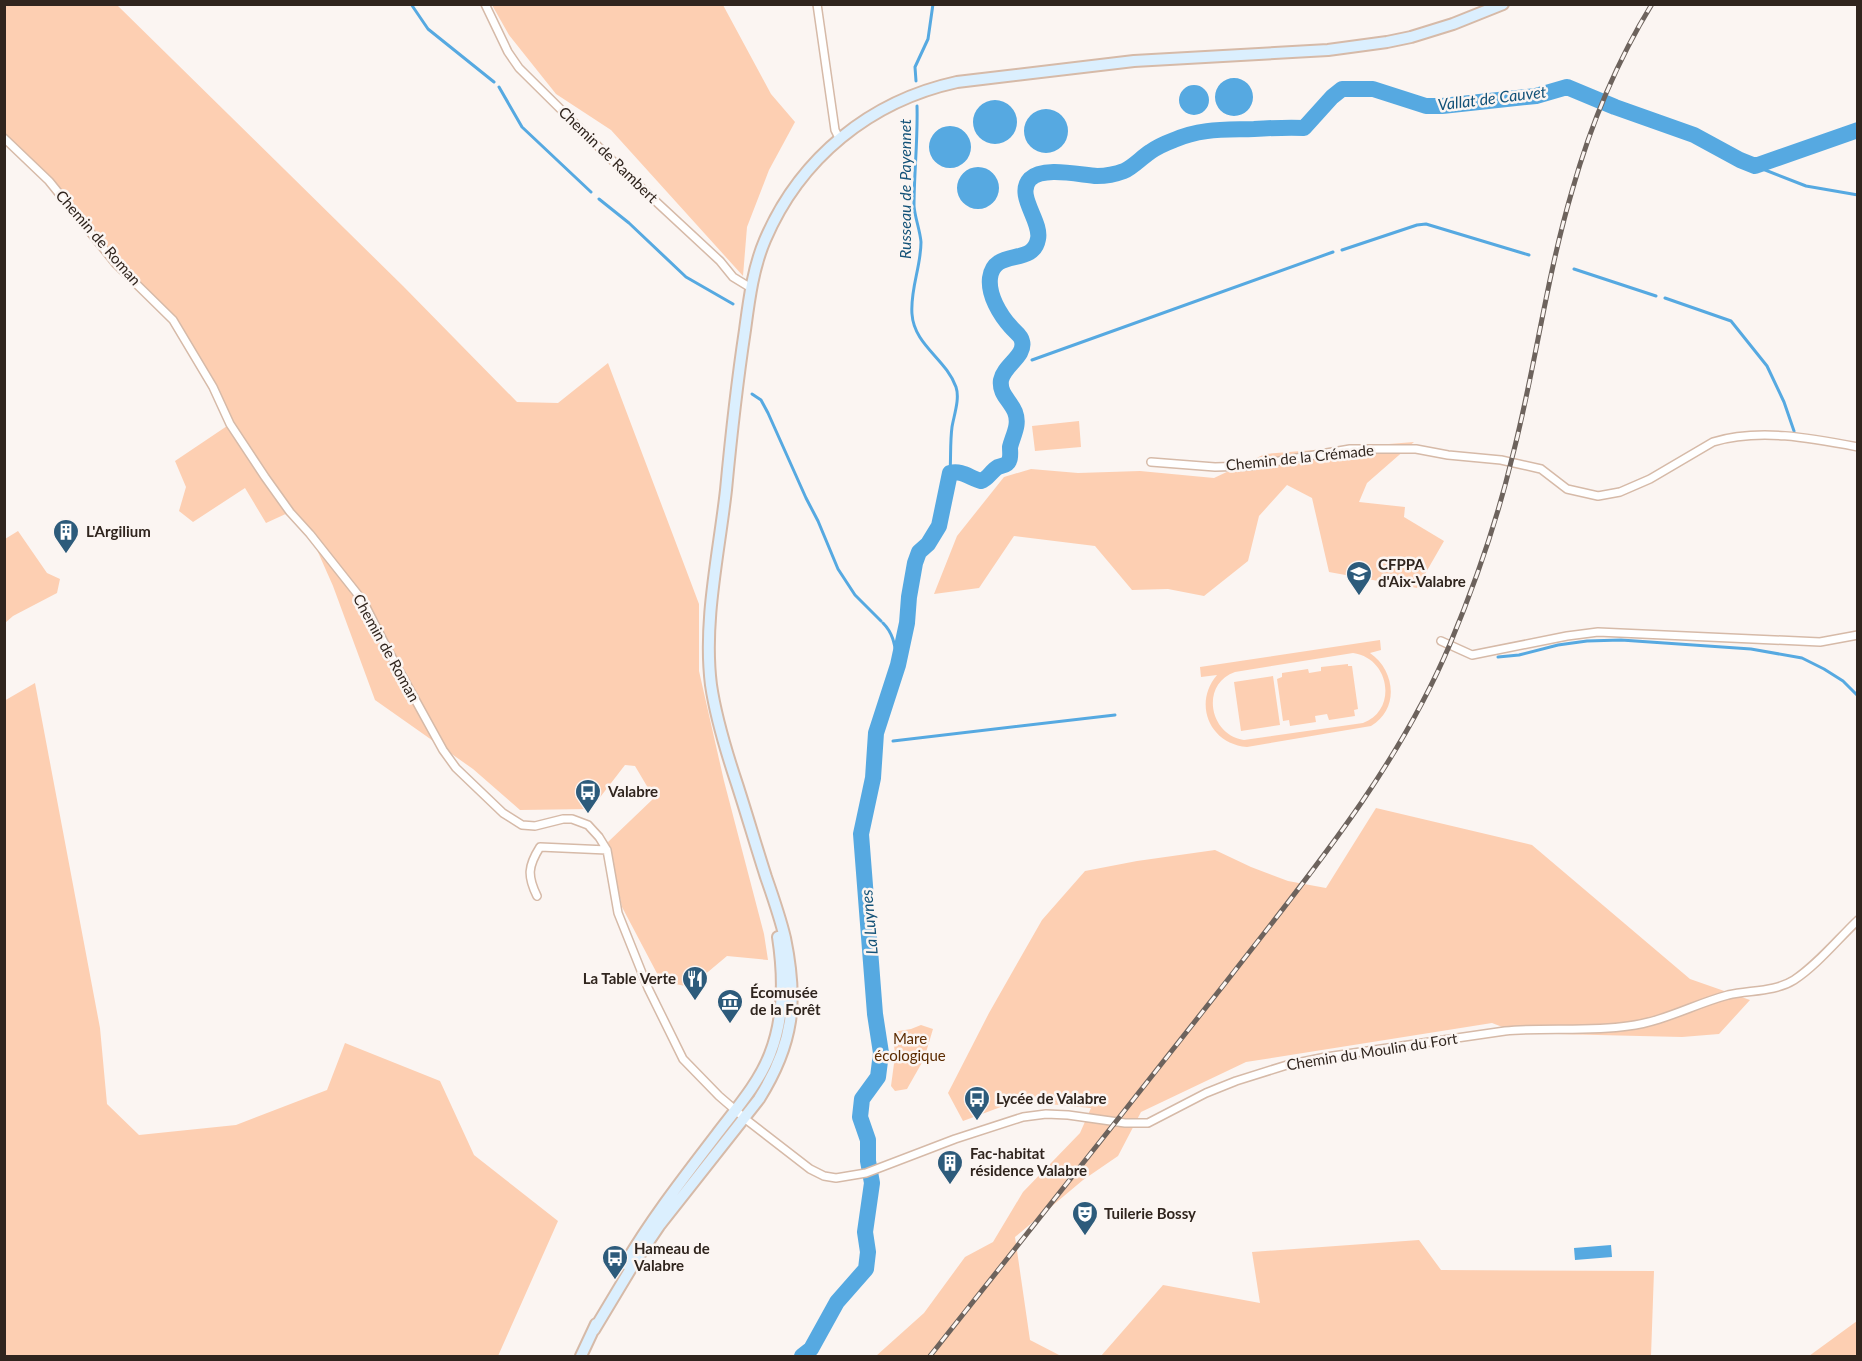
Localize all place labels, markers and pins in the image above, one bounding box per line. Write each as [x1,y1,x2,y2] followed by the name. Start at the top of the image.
[51,517,81,555] building icon: L'Argilium
[86,522,151,540] place label: L'Argilium
[1378,555,1466,590] place label: CFPPA d'Aix-Valabre
[1344,559,1374,597] school or university icon: CFPPA d'Aix-Valabre
[573,777,603,815] bus stop icon: Valabre
[607,782,658,800] place label: Valabre
[680,964,710,1002] restaurant icon: La Table Verte
[583,969,676,987] place label: La Table Verte
[750,983,821,1018] place label: Écomusée de la Forêt
[715,987,745,1025] museum icon: Écomusée de la Forêt
[962,1084,992,1122] bus stop icon: Lycée de Valabre
[996,1089,1107,1107] place label: Lycée de Valabre
[970,1144,1087,1179] place label: Fac-habitat résidence Valabre
[935,1148,965,1186] building icon: Fac-habitat résidence Valabre
[1070,1199,1100,1237] theatre icon: Tuilerie Bossy
[1104,1204,1196,1222] place label: Tuilerie Bossy
[633,1239,710,1274] place label: Hameau de Valabre
[600,1243,630,1281] bus stop icon: Hameau de Valabre

